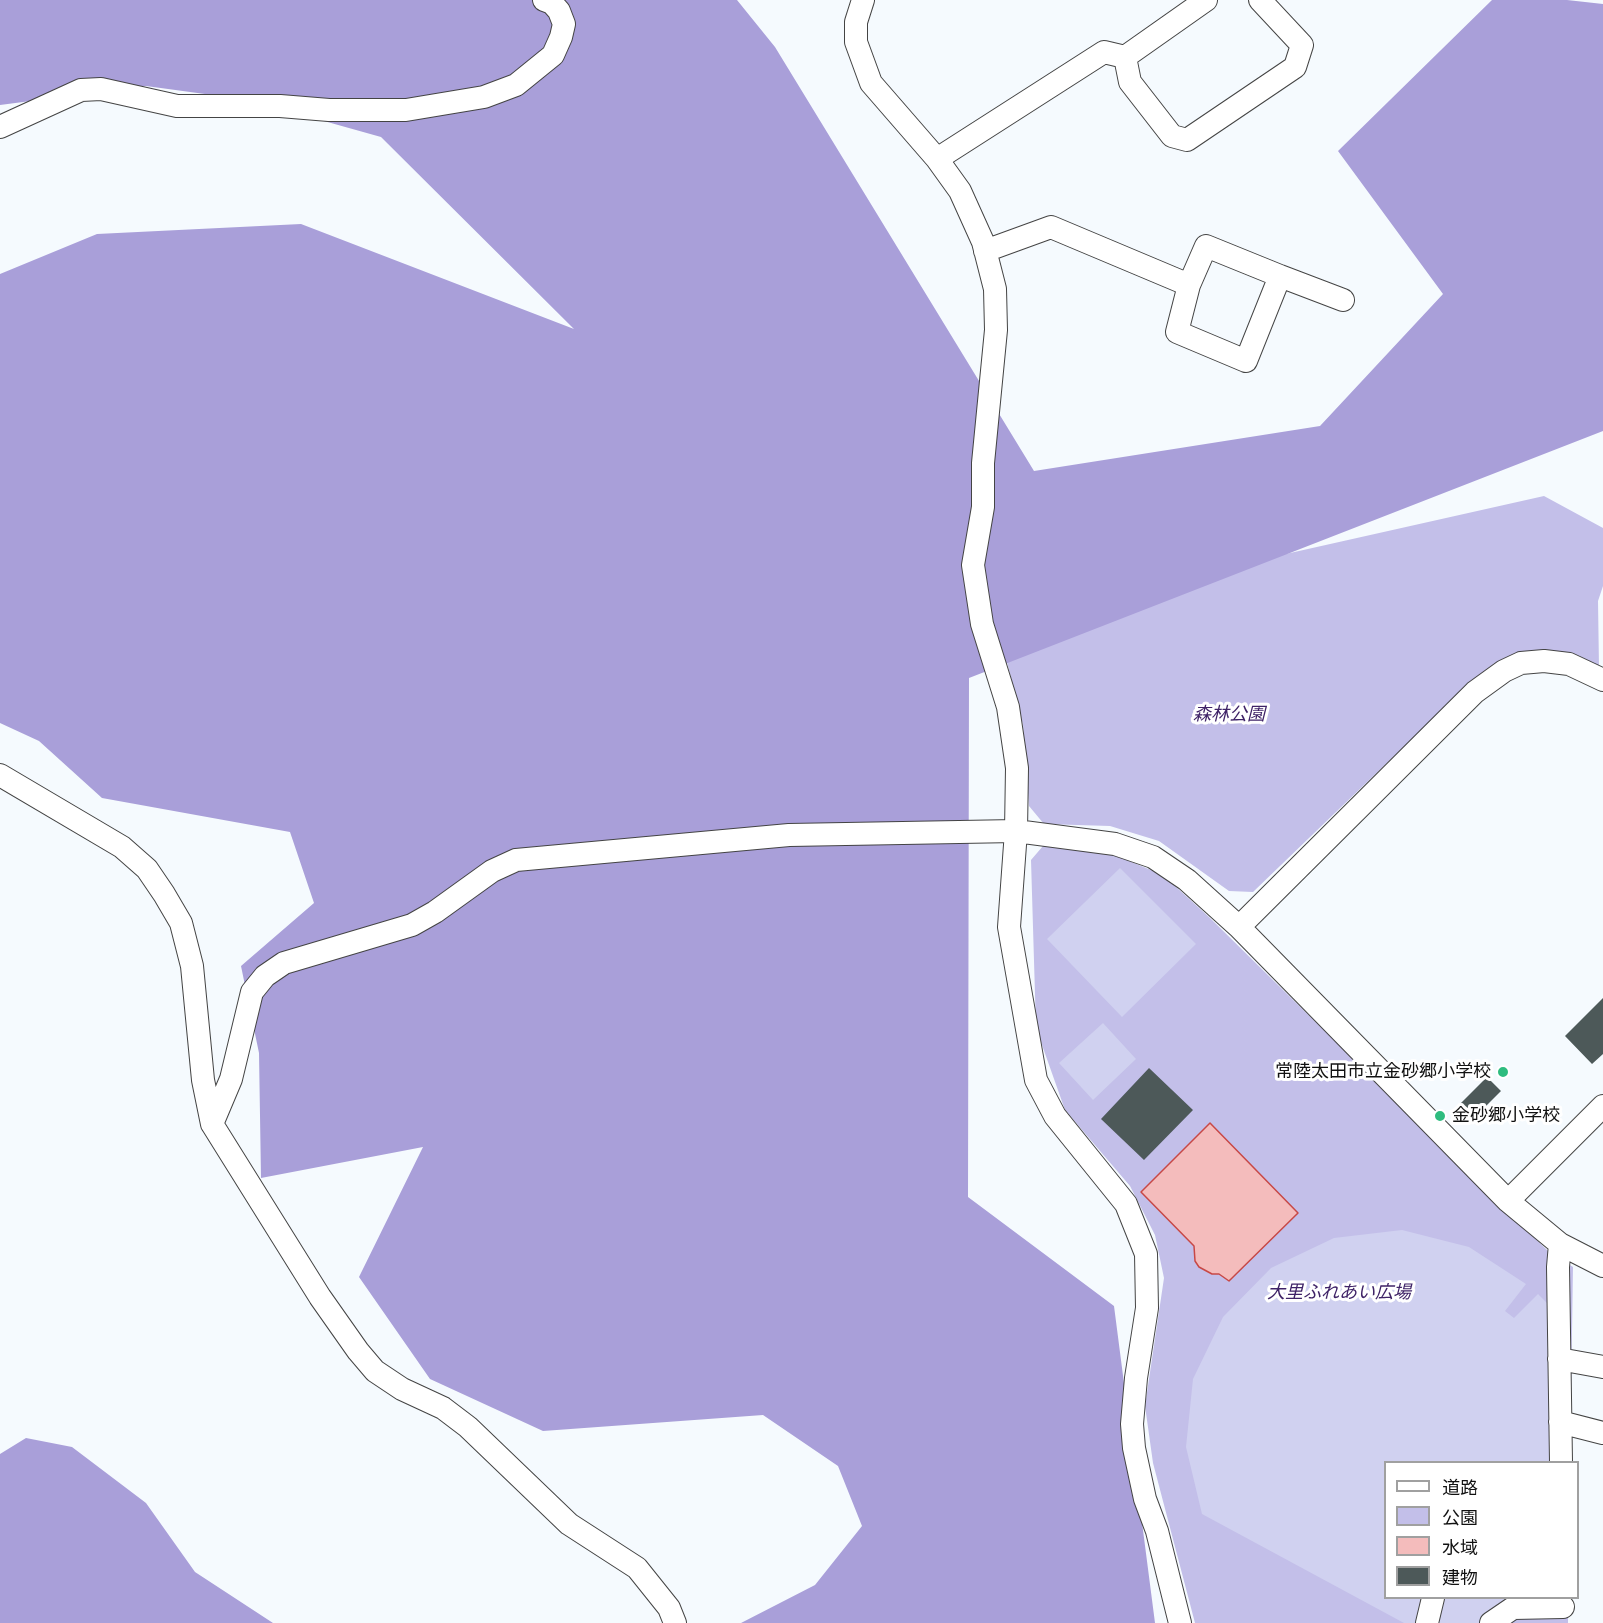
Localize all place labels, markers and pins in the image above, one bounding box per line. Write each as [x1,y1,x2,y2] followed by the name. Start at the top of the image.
[1275,1061,1491,1083] place label: 常陸太田市立金砂郷小学校
[1496,1065,1510,1079] marker: 常陸太田市立金砂郷小学校
[1452,1105,1560,1127] place label: 金砂郷小学校
[1433,1109,1447,1123] marker: 金砂郷小学校

